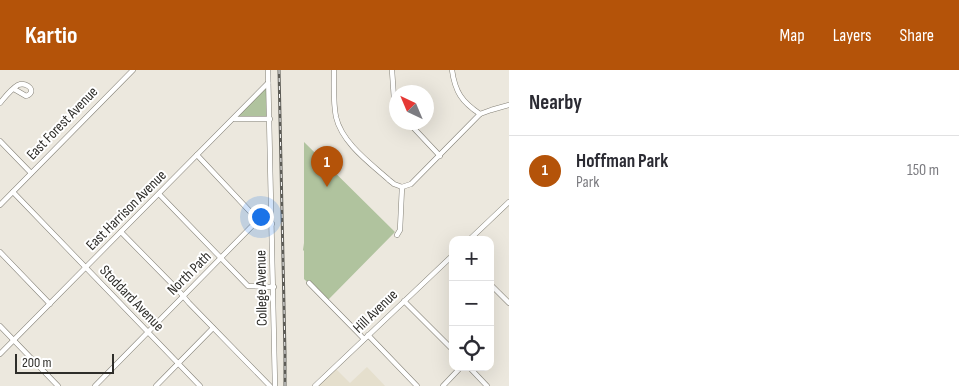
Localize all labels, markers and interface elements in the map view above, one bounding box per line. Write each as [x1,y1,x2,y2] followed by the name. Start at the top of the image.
[25,21,77,50] text: Kartio
[780,25,805,46] text: Map
[833,25,872,46] text: Layers
[900,25,934,46] text: Share
[23,83,102,164] street label: East Forest Avenue
[389,85,434,130] north arrow
[529,90,582,115] text: Nearby
[311,146,343,187] pin: 1
[576,150,668,173] text: Hoffman Park
[542,161,548,180] text: 1
[907,161,939,180] text: 150 m
[82,166,171,255] street label: East Harrison Avenue
[576,173,599,192] text: Park
[248,204,274,230] your location
[449,236,494,371] map controls
[449,236,494,281] button: +
[163,247,215,299] street label: North Path
[251,250,272,326] street label: College Avenue
[95,261,168,335] street label: Stoddard Avenue
[449,281,494,326] button: −
[349,285,402,337] street label: Hill Avenue
[449,326,494,371] button: locate
[15,351,114,374] scale bar
[22,354,51,371] text: 200 m

